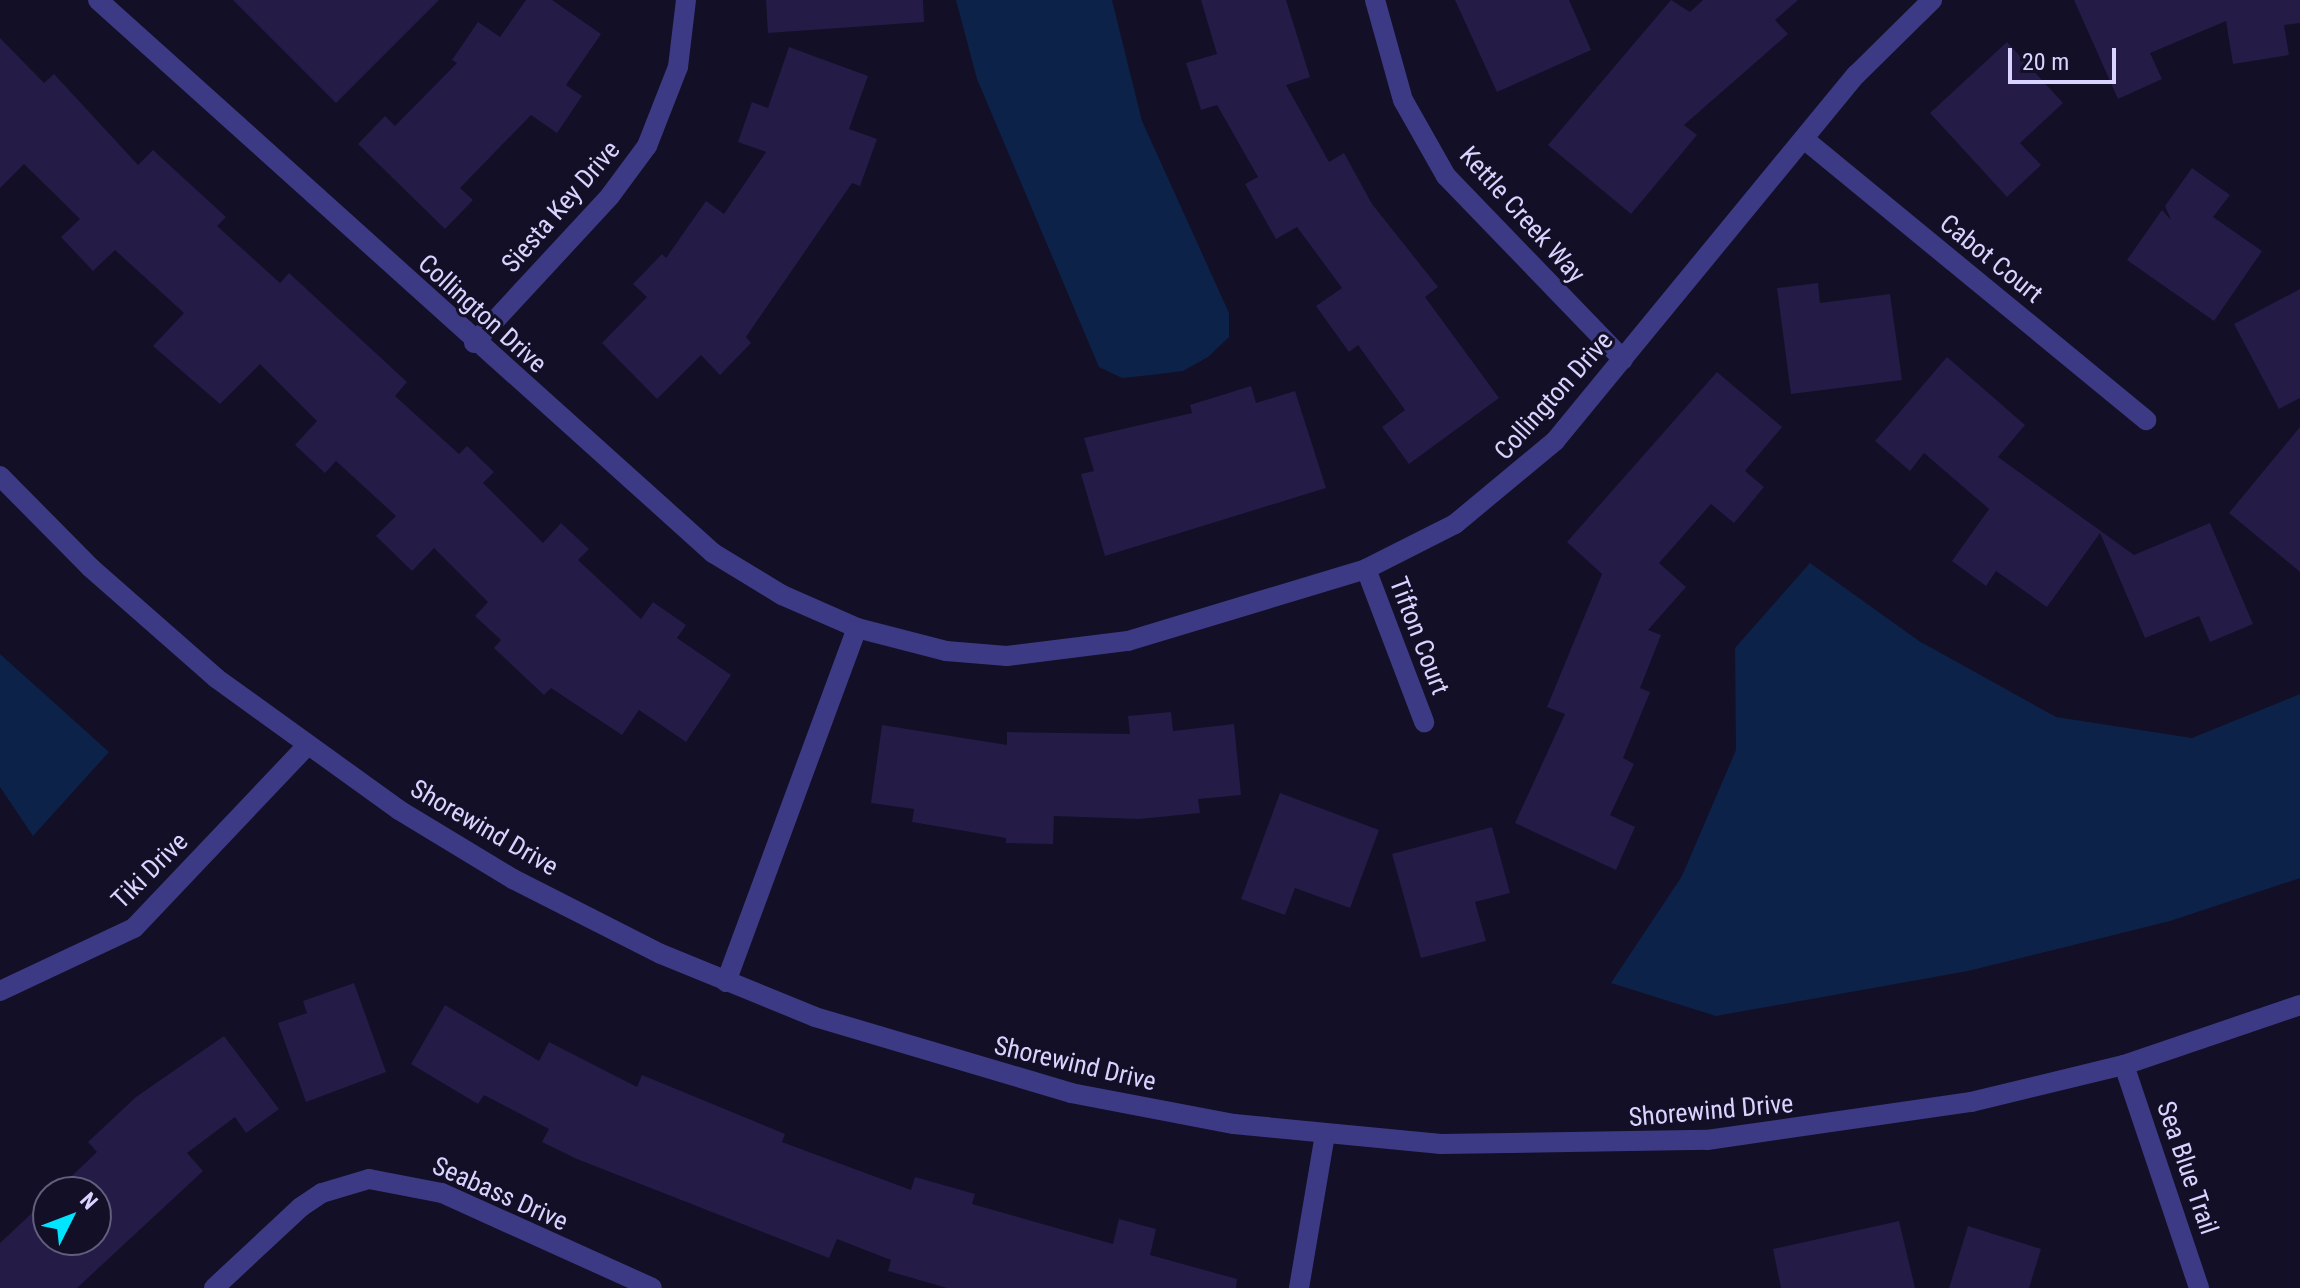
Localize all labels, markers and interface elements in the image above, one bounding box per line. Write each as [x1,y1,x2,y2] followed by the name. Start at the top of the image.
[2012,32,2120,82] scale bar
[2022,48,2069,76] text: 20 m
[495,135,627,279] street label: Siesta Key Drive
[1453,140,1591,290] street label: Kettle Creek Way
[1933,208,2049,310] street label: Cabot Court
[411,248,553,380] street label: Collington Drive
[1488,325,1620,467] street label: Collington Drive
[1382,573,1456,699] street label: Tifton Court
[405,773,563,883] street label: Shorewind Drive
[105,826,195,916] street label: Tiki Drive
[991,1030,1159,1098] street label: Shorewind Drive
[1627,1088,1795,1134] street label: Shorewind Drive
[2150,1097,2224,1239] street label: Sea Blue Trail
[427,1150,573,1238] street label: Seabass Drive
[32,1176,112,1256] north arrow
[75,1188,103,1214] text: N

